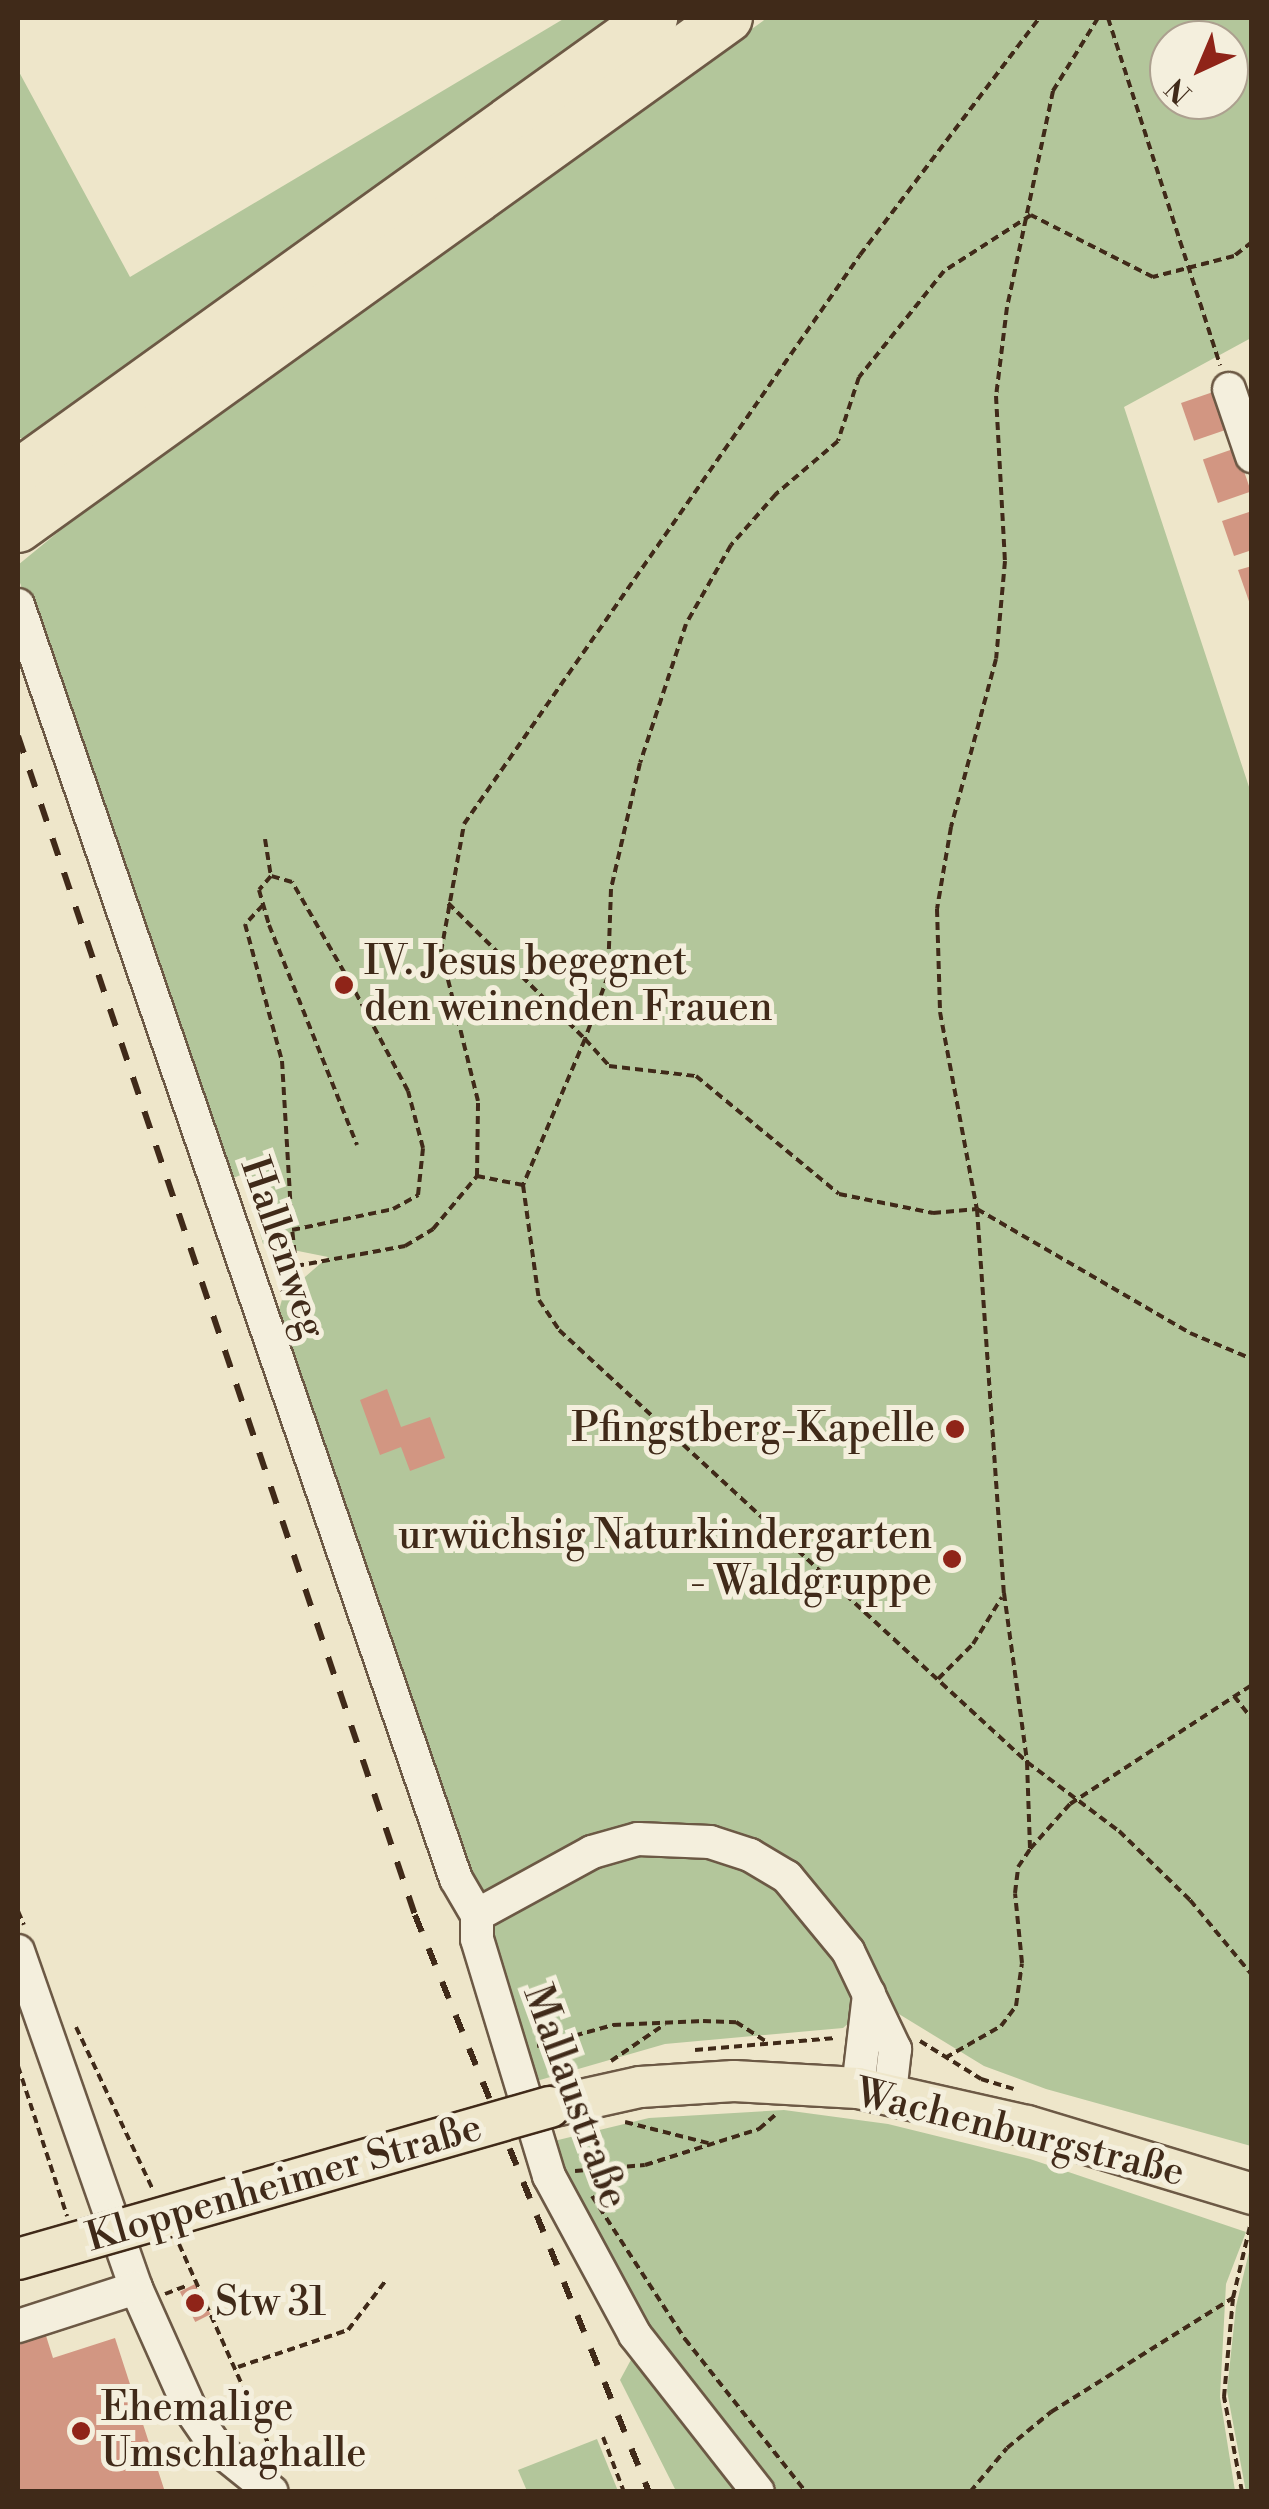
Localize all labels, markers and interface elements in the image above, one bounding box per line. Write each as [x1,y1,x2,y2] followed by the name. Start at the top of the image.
[1149,20,1249,120] north arrow
[1159,70,1199,111] text: N
[364,938,773,1032] place label: IV. Jesus begegnet den weinenden Frauen
[333,974,355,996] marker: IV. Jesus begegnet den weinenden Frauen
[230,1151,336,1345] street label: Hallenweg
[571,1405,935,1453] place label: Pfingstberg-Kapelle
[944,1418,966,1440] marker: Pfingstberg-Kapelle
[399,1512,932,1606] place label: urwüchsig Naturkindergarten - Waldgruppe
[941,1548,963,1570] marker: urwüchsig Naturkindergarten - Waldgruppe
[512,1979,638,2215] street label: Mallaustraße
[851,2069,1189,2197] street label: Wachenburgstraße
[81,2104,487,2262] street label: Kloppenheimer Straße
[215,2279,326,2327] place label: Stw 31
[184,2292,206,2314] marker: Stw 31
[101,2384,367,2478] place label: Ehemalige Umschlaghalle
[70,2420,92,2442] marker: Ehemalige Umschlaghalle

